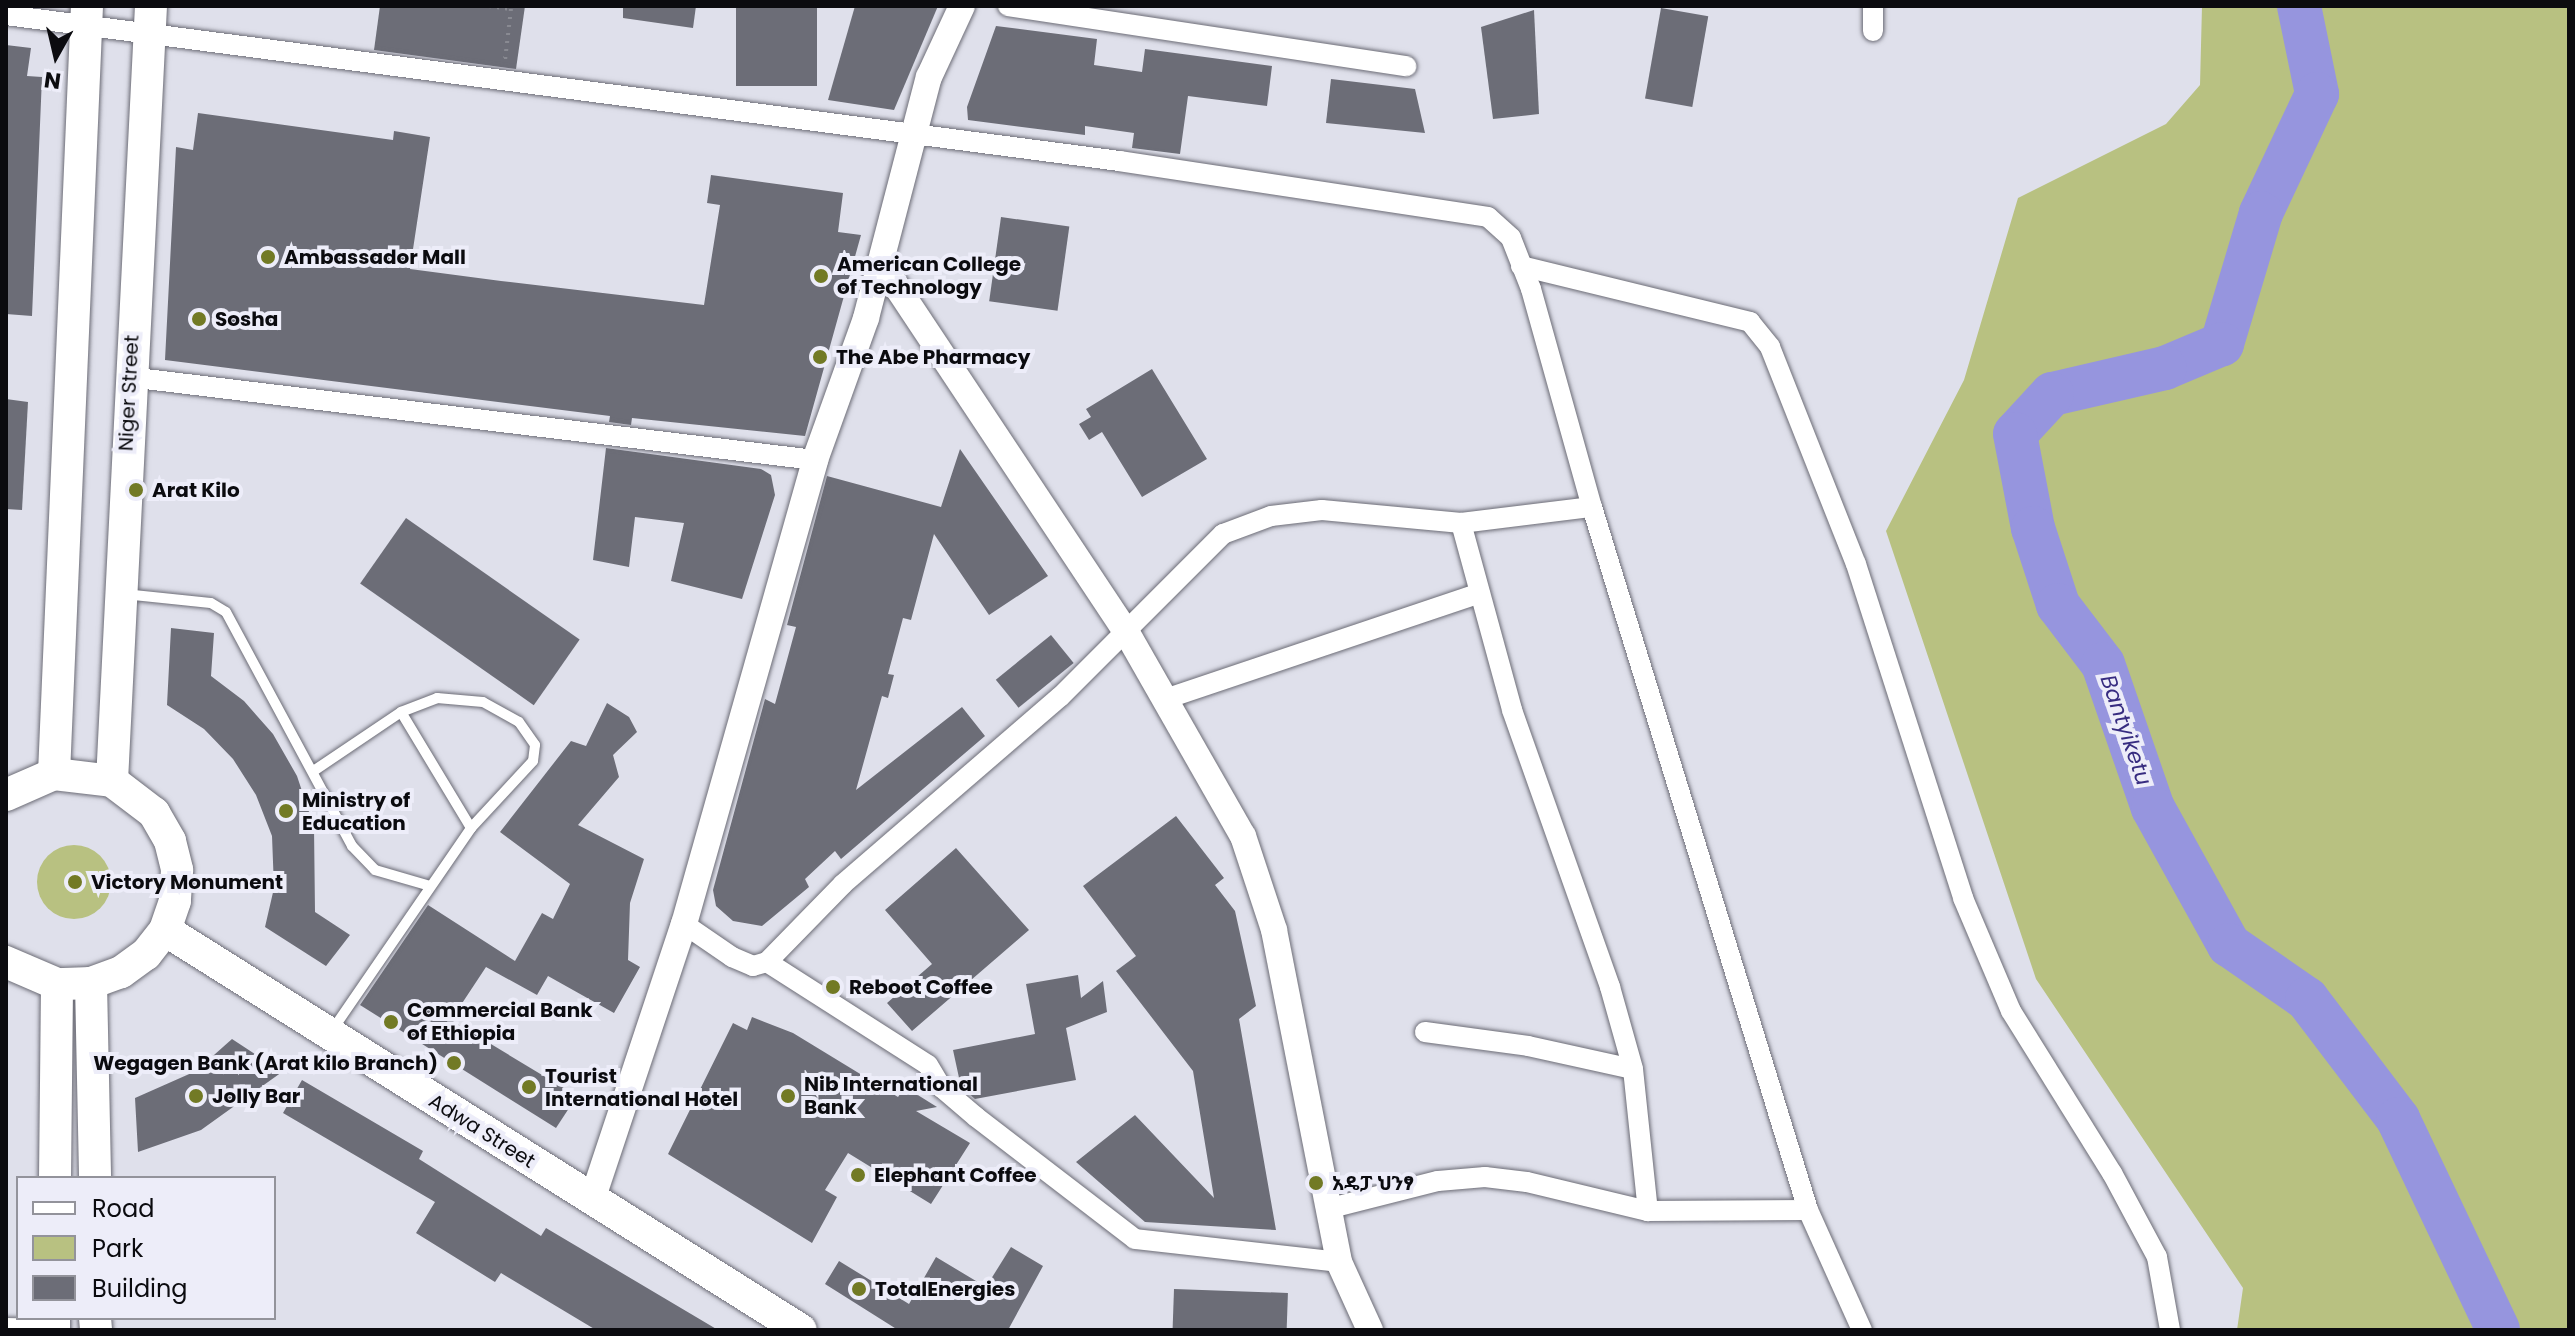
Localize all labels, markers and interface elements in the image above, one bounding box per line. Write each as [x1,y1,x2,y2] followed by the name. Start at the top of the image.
[16,16,96,96] north arrow
[42,64,63,97] text: N
[284,245,466,269] place label: Ambassador Mall
[259,248,277,266] marker: Ambassador Mall
[837,252,1021,299] place label: American College of Technology
[812,267,830,285] marker: American College of Technology
[215,307,278,331] place label: Sosha
[190,310,208,328] marker: Sosha
[114,334,144,452] street label: Niger Street
[836,345,1030,369] place label: The Abe Pharmacy
[811,348,829,366] marker: The Abe Pharmacy
[152,478,240,502] place label: Arat Kilo
[127,481,145,499] marker: Arat Kilo
[2095,671,2157,789] water label: Bantyiketu
[302,788,410,835] place label: Ministry of Education
[277,802,295,820] marker: Ministry of Education
[91,870,283,894] place label: Victory Monument
[66,873,84,891] marker: Victory Monument
[849,975,993,999] place label: Reboot Coffee
[824,978,842,996] marker: Reboot Coffee
[407,998,593,1045] place label: Commercial Bank of Ethiopia
[382,1013,400,1031] marker: Commercial Bank of Ethiopia
[93,1051,438,1075] place label: Wegagen Bank (Arat kilo Branch)
[445,1054,463,1072] marker: Wegagen Bank (Arat kilo Branch)
[545,1064,738,1111] place label: Tourist International Hotel
[804,1072,978,1119] place label: Nib International Bank
[520,1078,538,1096] marker: Tourist International Hotel
[212,1084,300,1108] place label: Jolly Bar
[187,1087,205,1105] marker: Jolly Bar
[779,1087,797,1105] marker: Nib International Bank
[424,1089,540,1173] street label: Adwa Street
[874,1163,1037,1187] place label: Elephant Coffee
[849,1166,867,1184] marker: Elephant Coffee
[1332,1171,1414,1195] place label: አዴፓ ህንፃ
[1307,1174,1325,1192] marker: አዴፓ ህንፃ
[16,1176,276,1320] legend
[92,1192,154,1225] text: Road
[92,1232,143,1265] text: Park
[92,1272,188,1305] text: Building
[875,1277,1015,1301] place label: TotalEnergies
[850,1280,868,1298] marker: TotalEnergies

